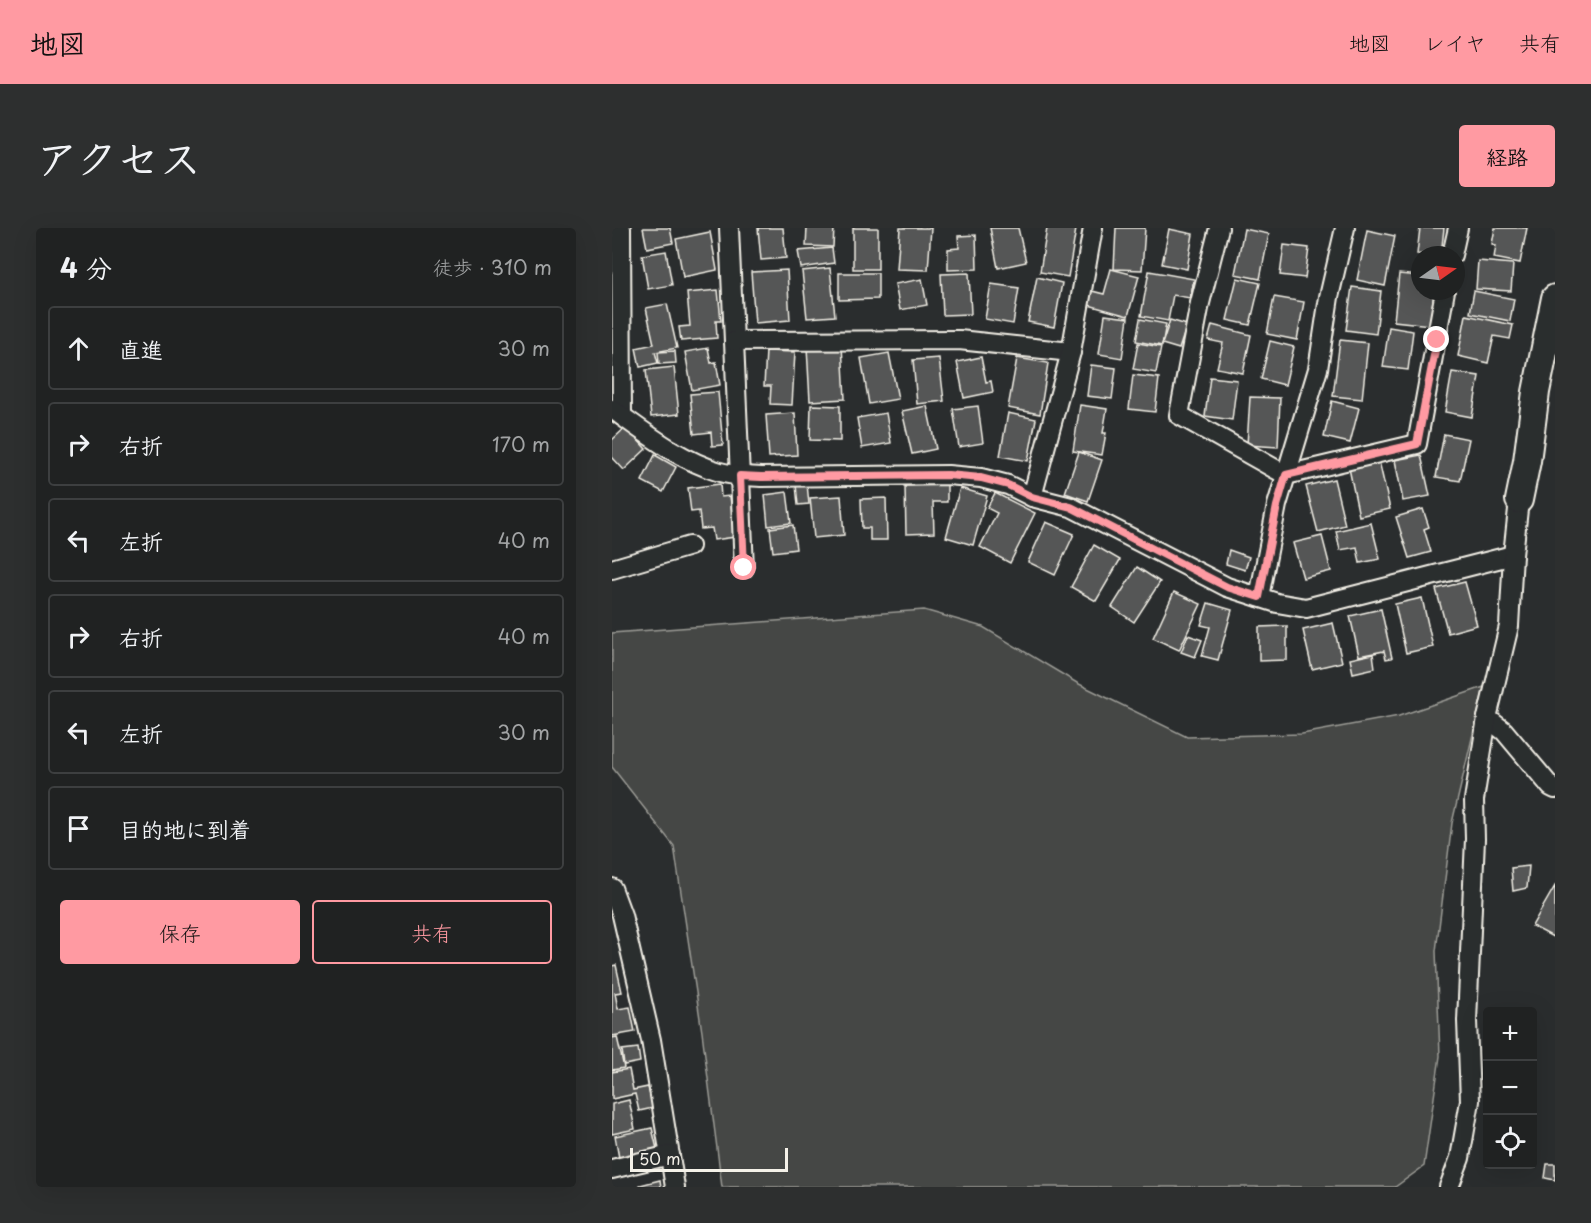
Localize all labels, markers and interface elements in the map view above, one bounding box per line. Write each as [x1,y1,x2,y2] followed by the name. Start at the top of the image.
[30,21,86,64] text: 地図
[1349,26,1391,58] text: 地図
[1424,26,1486,58] text: レイヤ
[1519,26,1561,58] text: 共有
[36,125,201,188] text: アクセス
[1459,125,1555,187] button: 経路
[1411,246,1465,300] north arrow
[60,248,112,287] text: 4 分
[433,252,552,282] text: 徒歩 · 310 m
[1423,326,1449,352] route end
[62,332,95,365] icon: ahead
[119,332,163,365] text: 直進
[497,333,550,363] text: 30 m
[62,428,95,461] icon: right
[119,428,163,461] text: 右折
[492,429,550,459] text: 170 m
[62,524,95,557] icon: left
[119,524,163,557] text: 左折
[498,525,550,555] text: 40 m
[730,554,756,580] route start
[62,620,95,653] icon: right
[119,620,163,653] text: 右折
[498,621,550,651] text: 40 m
[62,716,95,749] icon: left
[119,716,163,749] text: 左折
[497,717,550,747] text: 30 m
[62,812,95,845] icon: arrive
[119,812,251,845] text: 目的地に到着
[60,900,300,964] button: 保存
[312,900,552,964] button: 共有
[1483,1007,1537,1169] map controls
[1483,1007,1537,1061] button: +
[1483,1061,1537,1115] button: −
[1483,1115,1537,1169] button: locate
[630,1145,788,1172] scale bar
[639,1146,680,1170] text: 50 m

